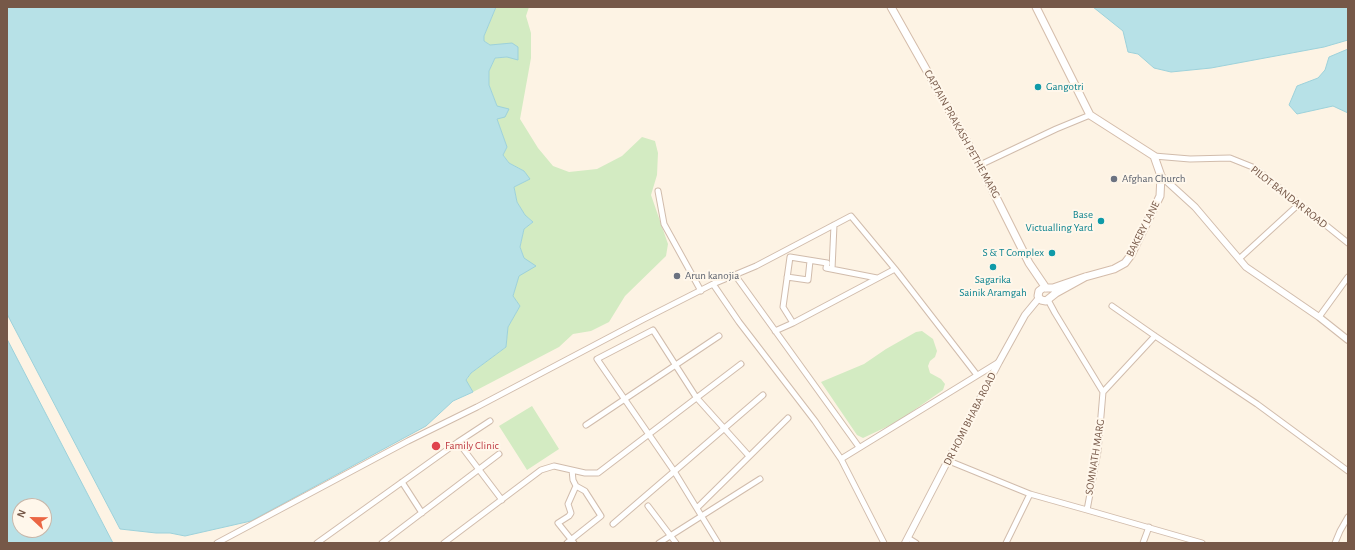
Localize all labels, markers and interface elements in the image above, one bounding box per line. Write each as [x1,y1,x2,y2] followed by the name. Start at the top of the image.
[921,67,1003,201] street label: CAPTAIN PRAKASH PETHE MARG
[1046,80,1084,94] place label: Gangotri
[1033,82,1043,92] marker: Gangotri
[1248,163,1330,231] street label: PILOT BANDAR ROAD
[1122,172,1185,186] place label: Afghan Church
[1109,174,1119,184] marker: Afghan Church
[1123,199,1163,259] street label: BAKERY LANE
[1025,208,1093,234] place label: Base Victualling Yard
[1096,216,1106,226] marker: Base Victualling Yard
[983,246,1044,260] place label: S & T Complex
[1047,248,1057,258] marker: S & T Complex
[988,262,998,272] marker: Sagarika Sainik Aramgah
[685,269,739,283] place label: Arun kanojia
[672,271,682,281] marker: Arun kanojia
[959,273,1027,299] place label: Sagarika Sainik Aramgah
[941,370,999,468] street label: DR HOMI BHABA ROAD
[1082,418,1108,496] street label: SOMNATH MARG
[445,439,499,453] place label: Family Clinic
[430,440,442,452] marker: Family Clinic
[12,498,52,538] north arrow
[15,508,28,519] text: N

